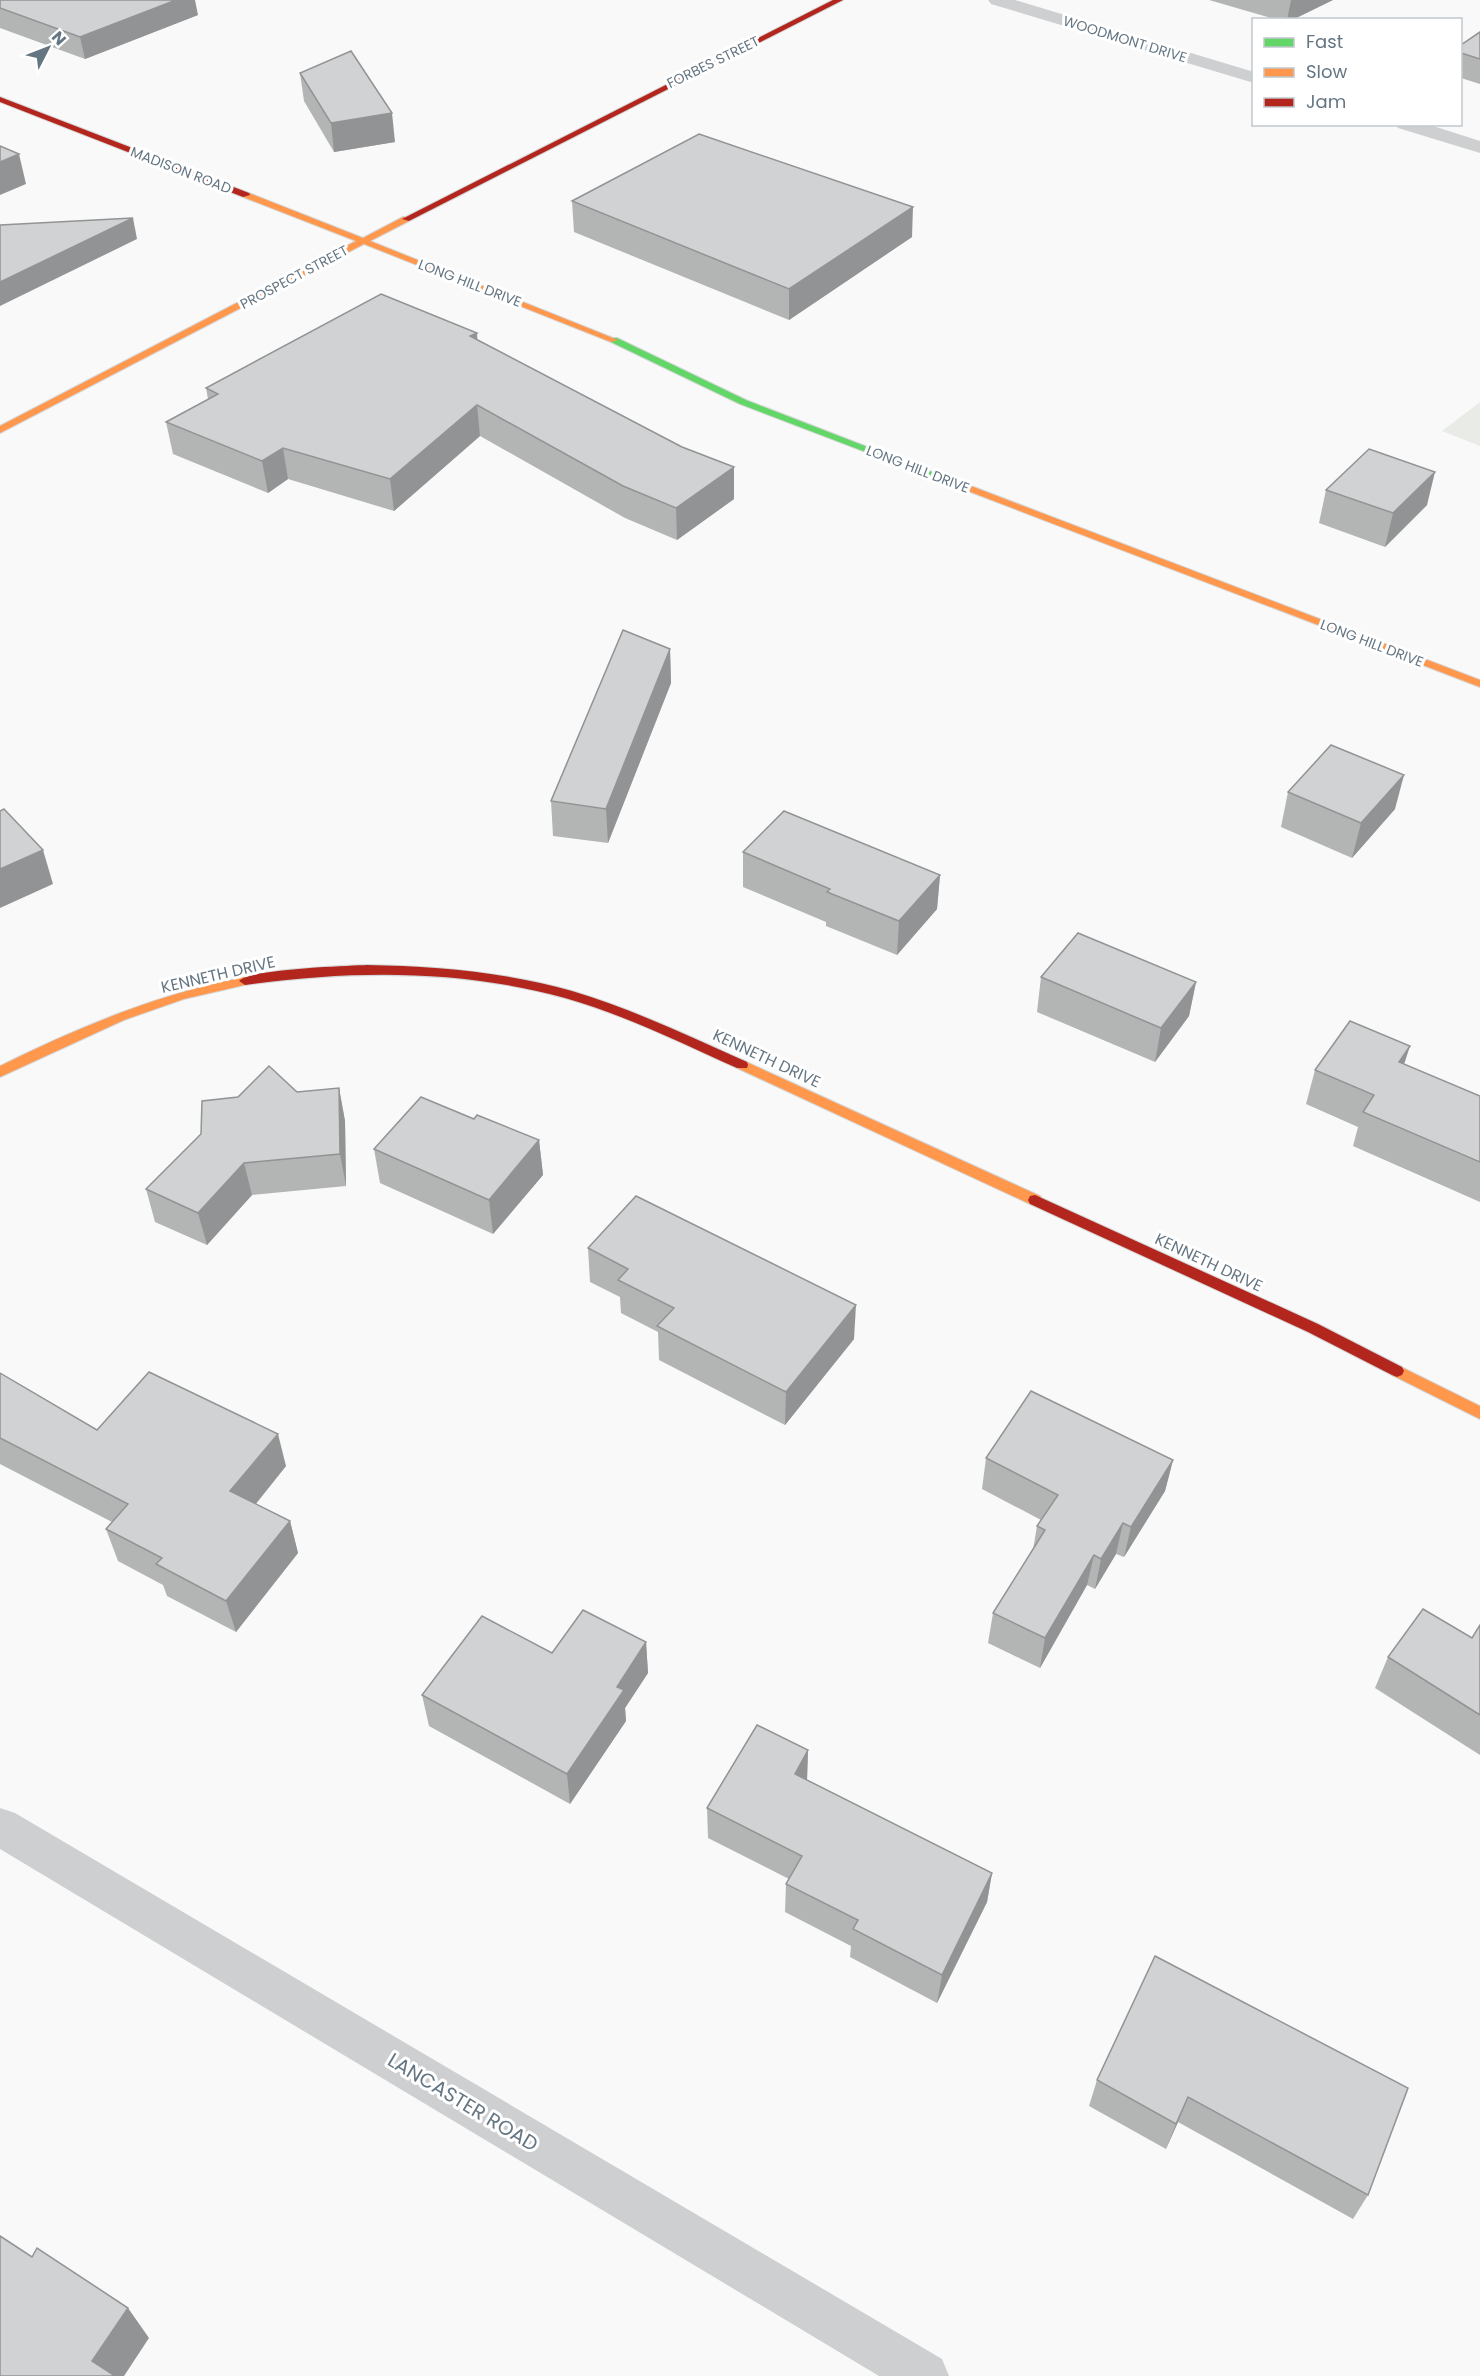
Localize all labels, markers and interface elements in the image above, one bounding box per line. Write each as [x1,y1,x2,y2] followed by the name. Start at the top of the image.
[1061,11,1189,67] street label: WOODMONT DRIVE
[18,18,78,78] north arrow
[1252,18,1462,126] legend
[46,26,71,50] text: N
[1306,29,1343,54] text: Fast
[663,31,763,93] street label: FORBES STREET
[1306,59,1348,84] text: Slow
[1306,89,1346,114] text: Jam
[128,142,234,198] street label: MADISON ROAD
[237,240,352,314] street label: PROSPECT STREET
[416,254,524,312] street label: LONG HILL DRIVE
[864,440,972,498] street label: LONG HILL DRIVE
[1318,614,1426,672] street label: LONG HILL DRIVE
[159,950,277,999] street label: KENNETH DRIVE
[709,1023,824,1093] street label: KENNETH DRIVE
[1151,1227,1266,1297] street label: KENNETH DRIVE
[383,2046,543,2158] street label: LANCASTER ROAD

